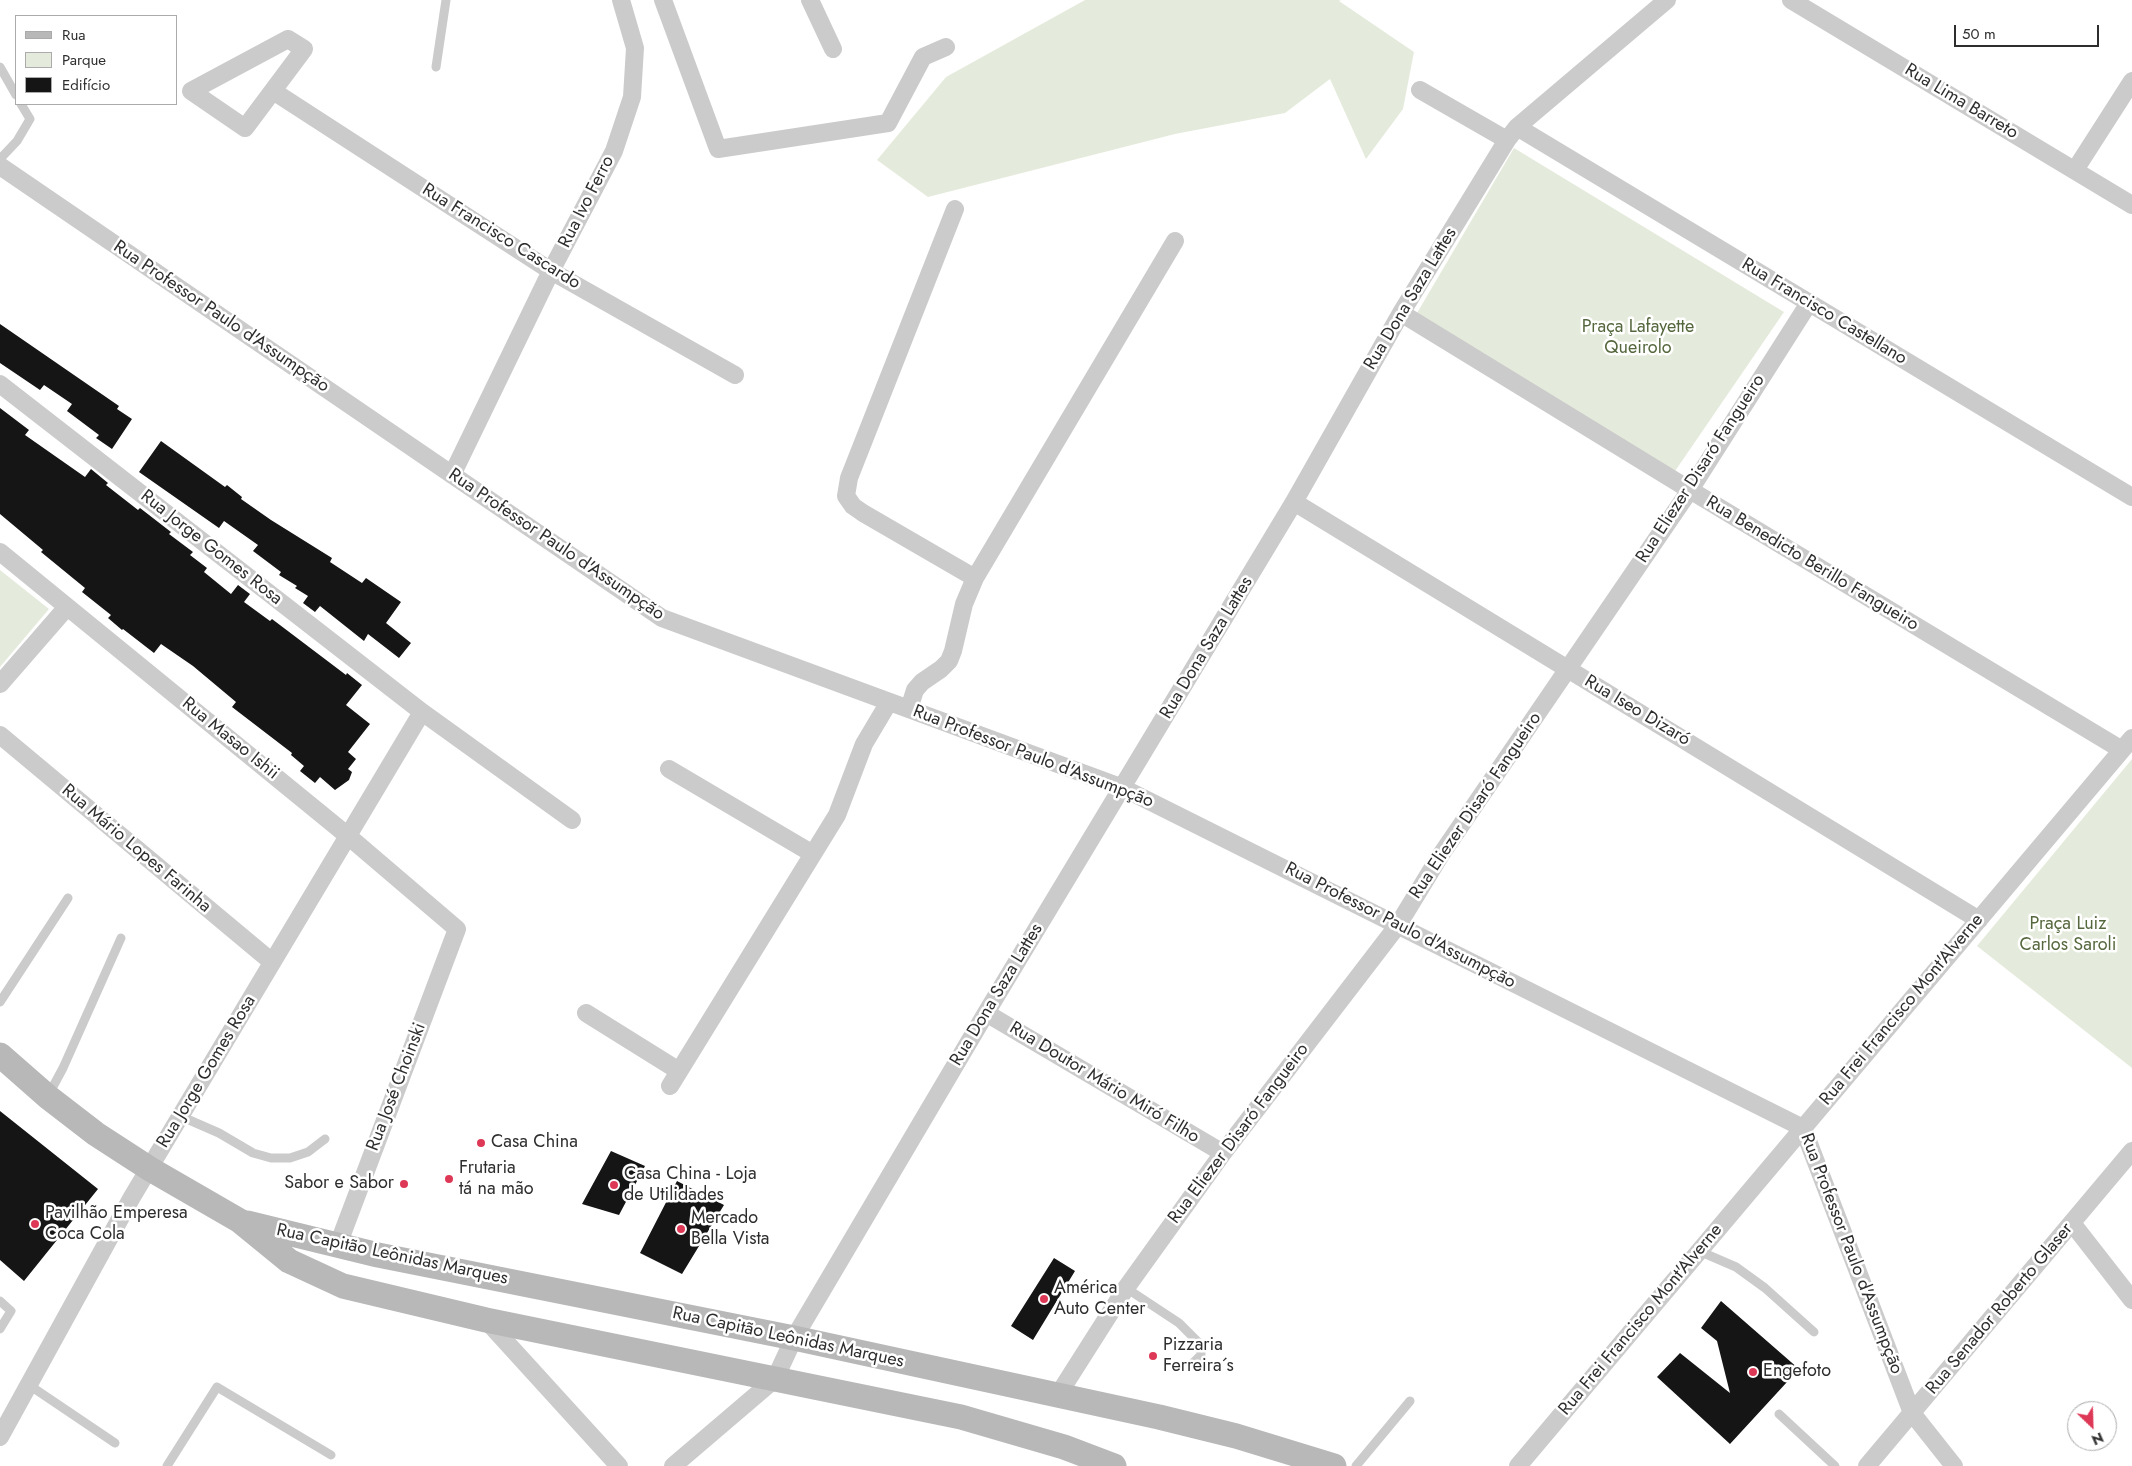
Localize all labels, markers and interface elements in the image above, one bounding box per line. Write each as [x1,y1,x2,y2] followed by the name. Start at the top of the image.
[15,15,178,105] legend
[1957,15,2102,47] scale bar
[1962,23,1996,45] text: 50 m
[62,24,86,46] text: Rua
[62,49,106,71] text: Parque
[1900,60,2022,144] street label: Rua Lima Barreto
[62,74,110,96] text: Edifício
[555,152,619,252] street label: Rua Ivo Ferro
[418,179,584,295] street label: Rua Francisco Cascardo
[1360,224,1462,374] street label: Rua Dona Saza Lattes
[109,236,333,398] street label: Rua Professor Paulo d'Assumpção
[1737,254,1911,370] street label: Rua Francisco Castellano
[1582,317,1694,359] park label: Praça Lafayette Queirolo
[1632,371,1770,567] street label: Rua Eliezer Disaró Fangueiro
[444,464,668,626] street label: Rua Professor Paulo d'Assumpção
[136,486,286,610] street label: Rua Jorge Gomes Rosa
[1702,492,1922,636] street label: Rua Benedicto Berillo Fangueiro
[1156,573,1258,723] street label: Rua Dona Saza Lattes
[1580,671,1694,751] street label: Rua Iseo Dizaró
[177,693,283,785] street label: Rua Masao Ishii
[910,701,1156,813] street label: Rua Professor Paulo d'Assumpção
[1406,709,1546,903] street label: Rua Eliezer Disaró Fangueiro
[57,780,215,918] street label: Rua Mário Lopes Farinha
[1281,858,1519,994] street label: Rua Professor Paulo d'Assumpção
[1816,910,1988,1110] street label: Rua Frei Francisco Mont'Alverne
[2020,914,2116,956] park label: Praça Luiz Carlos Saroli
[946,920,1048,1070] street label: Rua Dona Saza Lattes
[153,992,261,1152] street label: Rua Jorge Gomes Rosa
[1005,1018,1203,1148] street label: Rua Doutor Mário Miró Filho
[363,1020,431,1154] street label: Rua José Choinski
[1164,1040,1314,1228] street label: Rua Eliezer Disaró Fangueiro
[1795,1131,1907,1377] street label: Rua Professor Paulo d'Assumpção
[491,1132,578,1154] place label: Casa China
[475,1137,487,1149] marker: Casa China
[459,1158,534,1200] place label: Frutaria tá na mão
[624,1164,757,1206] place label: Casa China - Loja de Utilidades
[284,1173,394,1195] place label: Sabor e Sabor
[443,1173,455,1185] marker: Frutaria tá na mão
[398,1178,410,1190] marker: Sabor e Sabor
[608,1179,620,1191] marker: Casa China - Loja de Utilidades
[45,1203,188,1246] place label: Pavilhão Emperesa Coca Cola
[691,1208,769,1250] place label: Mercado Bella Vista
[29,1218,41,1230] marker: Pavilhão Emperesa Coca Cola
[1922,1219,2078,1399] street label: Rua Senador Roberto Glaser
[274,1220,510,1290] street label: Rua Capitão Leônidas Marques
[1555,1220,1727,1420] street label: Rua Frei Francisco Mont'Alverne
[675,1223,687,1235] marker: Mercado Bella Vista
[1054,1278,1145,1320] place label: América Auto Center
[1038,1293,1050,1305] marker: América Auto Center
[670,1303,906,1373] street label: Rua Capitão Leônidas Marques
[1163,1335,1234,1378] place label: Pizzaria Ferreira´s
[1147,1350,1159,1362] marker: Pizzaria Ferreira´s
[1763,1361,1831,1383] place label: Engefoto
[1747,1366,1759,1378] marker: Engefoto
[2067,1401,2117,1451] north arrow
[2089,1427,2107,1450] text: N

